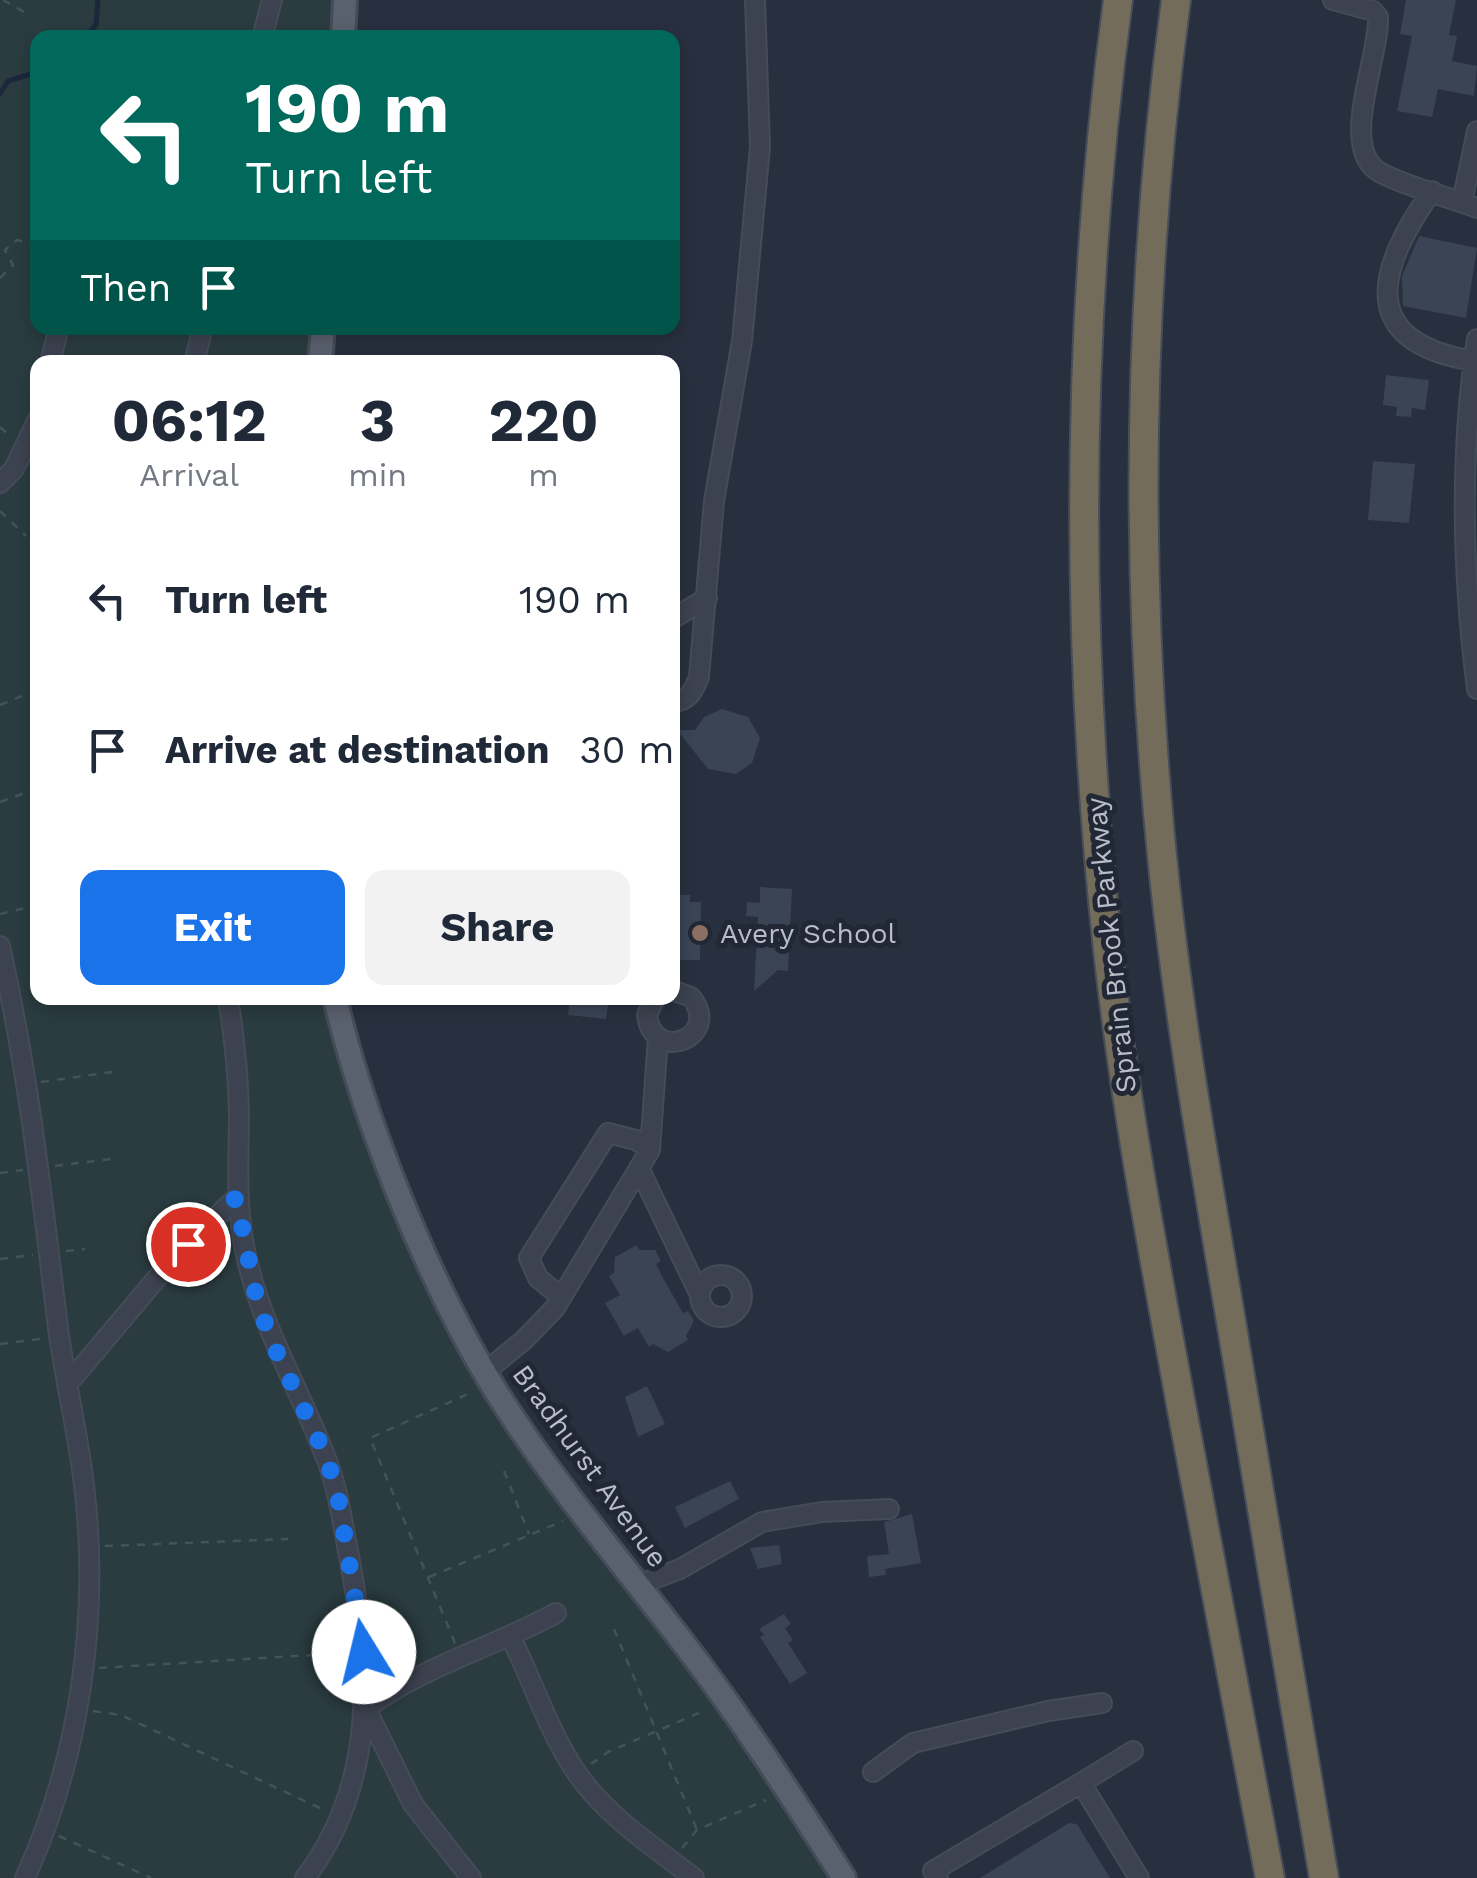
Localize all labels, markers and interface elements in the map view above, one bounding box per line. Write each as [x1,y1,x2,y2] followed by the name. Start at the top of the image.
[245,67,449,149] text: 190 m
[80,70,210,200] icon: left
[245,151,432,204] text: Turn left
[191,260,246,315] icon: arrive
[80,266,171,310] text: Then
[111,385,267,456] text: 06:12
[360,385,395,456] text: 3
[488,385,599,456] text: 220
[139,456,239,494] text: Arrival
[348,456,407,494] text: min
[528,456,559,494] text: m
[80,573,135,628] icon: left
[165,578,327,622] text: Turn left
[519,578,630,622] text: 190 m
[80,723,135,778] icon: arrive
[165,728,550,772] text: Arrive at destination
[580,728,675,772] text: 30 m
[1079,795,1143,1094] street label: Sprain Brook Parkway
[80,870,345,985] button: Exit
[365,870,630,985] button: Share
[720,917,897,950] place label: Avery School
[689,922,711,944] marker: Avery School
[146,1202,231,1287] pin
[161,1217,216,1272] icon: arrive
[505,1358,675,1574] street label: Bradhurst Avenue
[312,1600,416,1704] position arrow

